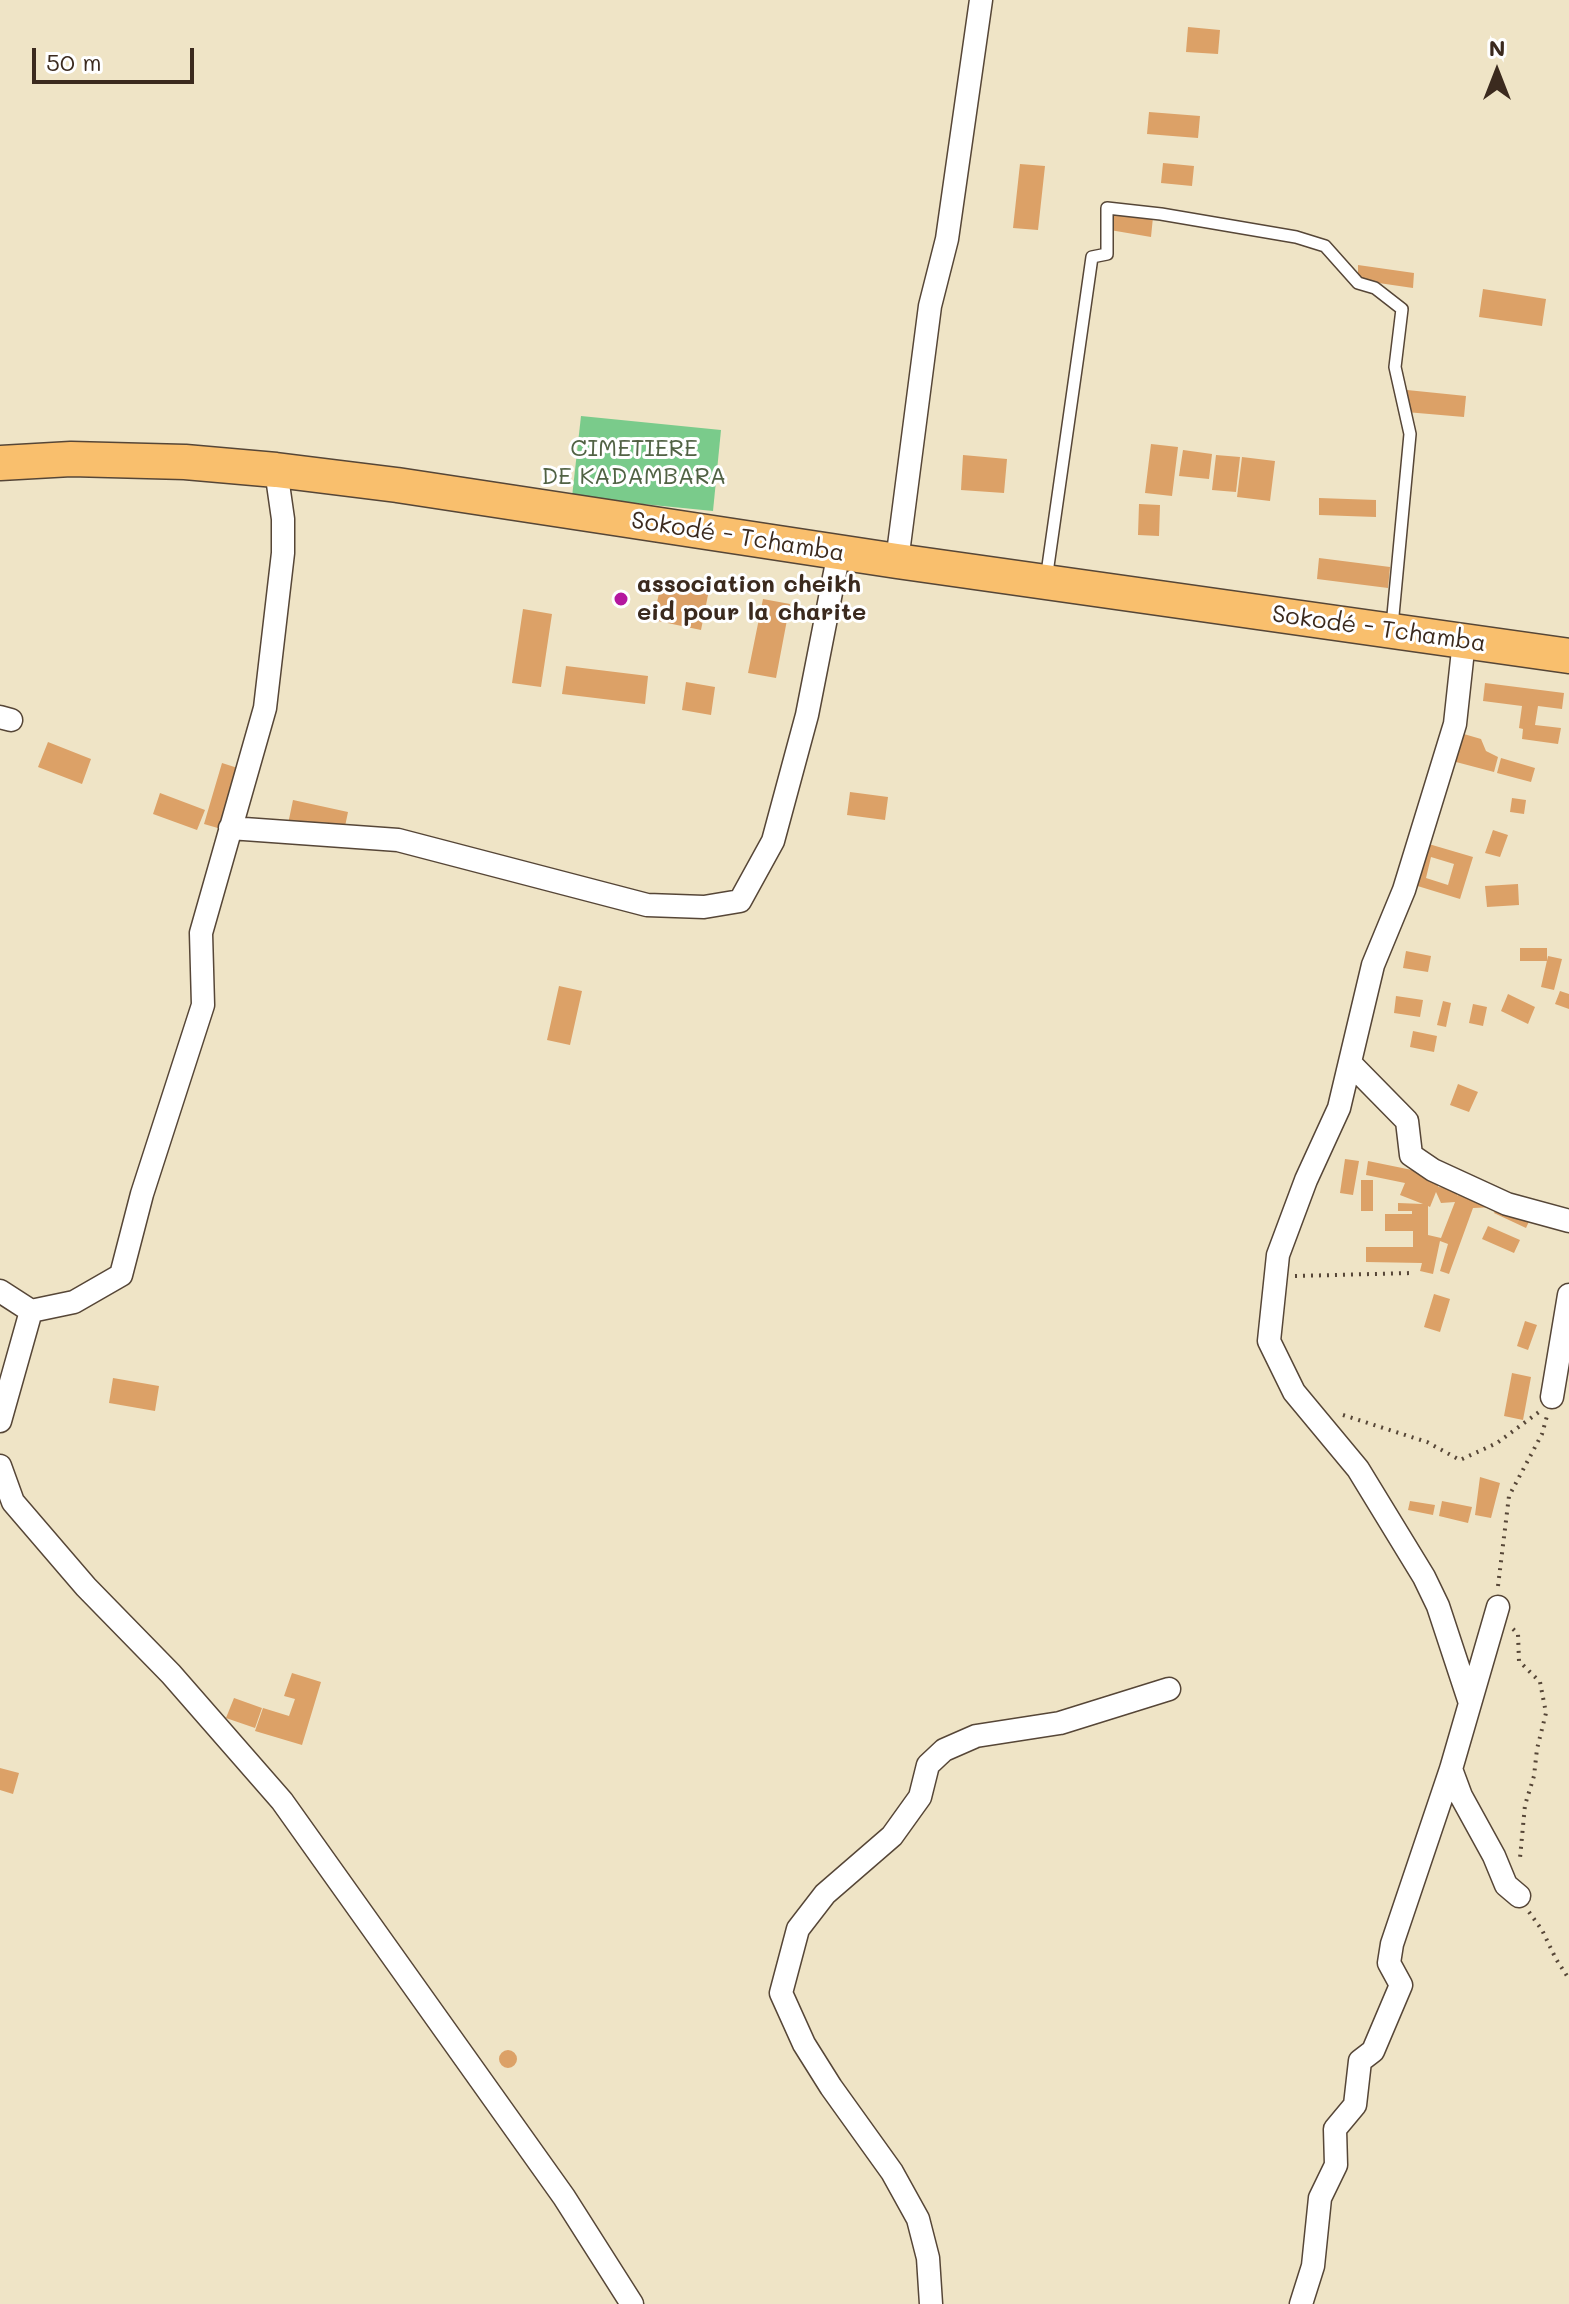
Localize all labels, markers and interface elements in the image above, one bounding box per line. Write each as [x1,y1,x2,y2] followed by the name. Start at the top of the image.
[36,32,198,82] scale bar
[1457,32,1537,112] north arrow
[1489,33,1505,62] text: N
[46,46,102,77] text: 50 m
[542,435,726,491] park label: CIMETIERE DE KADAMBARA
[629,506,847,568] street label: Sokodé - Tchamba
[637,571,866,627] place label: association cheikh eid pour la charite
[612,590,630,608] marker: association cheikh eid pour la charite
[1270,600,1488,658] street label: Sokodé - Tchamba

